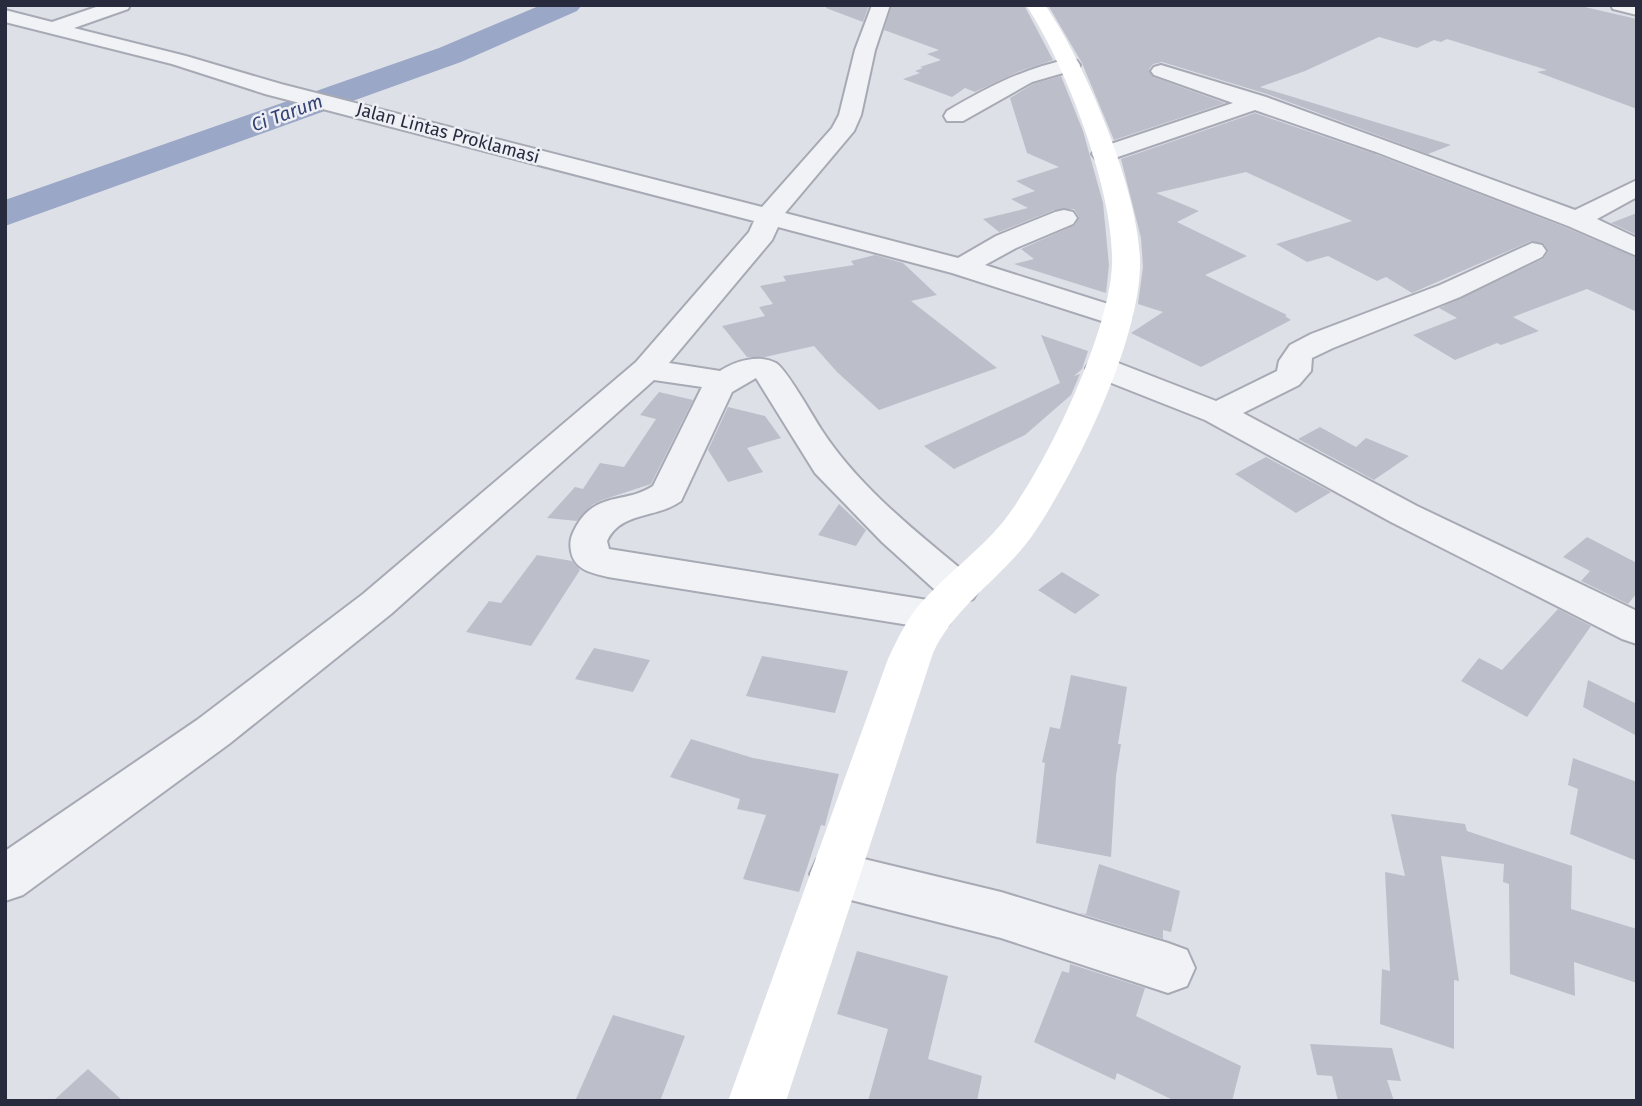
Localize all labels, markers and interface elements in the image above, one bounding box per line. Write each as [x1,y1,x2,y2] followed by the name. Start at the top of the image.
[248,89,326,137] water label: Ci Tarum
[354,98,542,168] street label: Jalan Lintas Proklamasi

